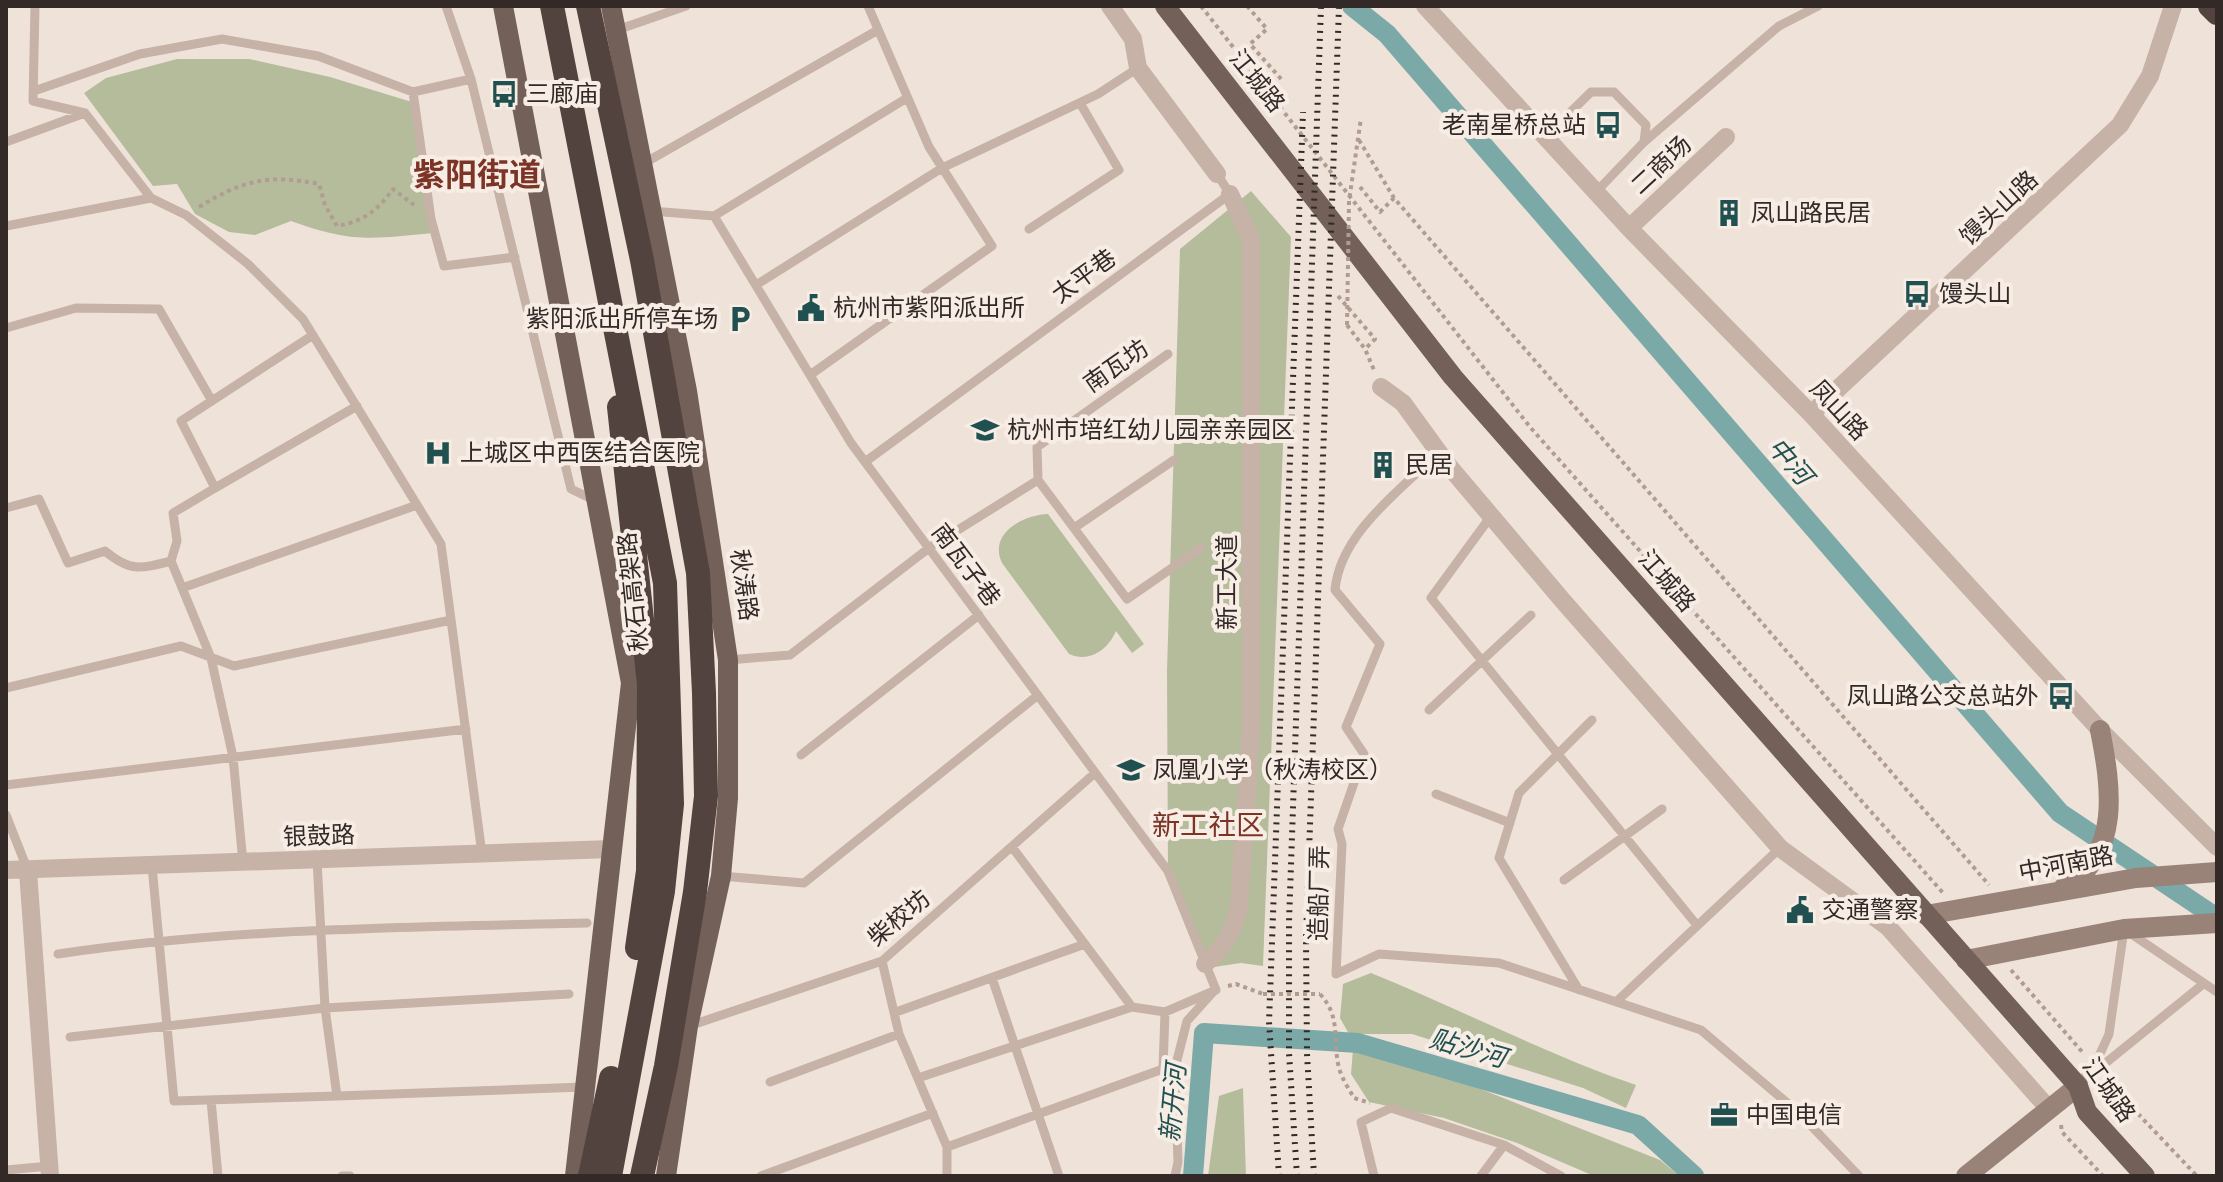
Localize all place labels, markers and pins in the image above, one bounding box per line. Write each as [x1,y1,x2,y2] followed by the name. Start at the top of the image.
[489,79,519,109] bus stop icon: 三廊庙
[526,80,598,109] place label: 三廊庙
[1593,110,1623,140] bus stop icon: 老南星桥总站
[1442,111,1586,140] place label: 老南星桥总站
[1714,198,1744,228] building icon: 凤山路民居
[1751,199,1871,228] place label: 凤山路民居
[1902,279,1932,309] bus stop icon: 馒头山
[1939,280,2011,309] place label: 馒头山
[796,293,826,323] public building icon: 杭州市紫阳派出所
[833,294,1025,323] place label: 杭州市紫阳派出所
[725,304,755,334] parking icon: 紫阳派出所停车场
[526,305,718,334] place label: 紫阳派出所停车场
[970,415,1000,445] school or university icon: 杭州市培红幼儿园亲亲园区
[1007,416,1295,445] place label: 杭州市培红幼儿园亲亲园区
[423,438,453,468] hospital icon: 上城区中西医结合医院
[460,439,700,468] place label: 上城区中西医结合医院
[1368,450,1398,480] building icon: 民居
[1405,451,1453,480] place label: 民居
[2046,681,2076,711] bus stop icon: 凤山路公交总站外
[1847,682,2039,711] place label: 凤山路公交总站外
[1116,755,1146,785] school or university icon: 凤凰小学（秋涛校区）
[1153,756,1393,785] place label: 凤凰小学（秋涛校区）
[1785,895,1815,925] public building icon: 交通警察
[1822,896,1918,925] place label: 交通警察
[1709,1100,1739,1130] office icon: 中国电信
[1746,1101,1842,1130] place label: 中国电信

